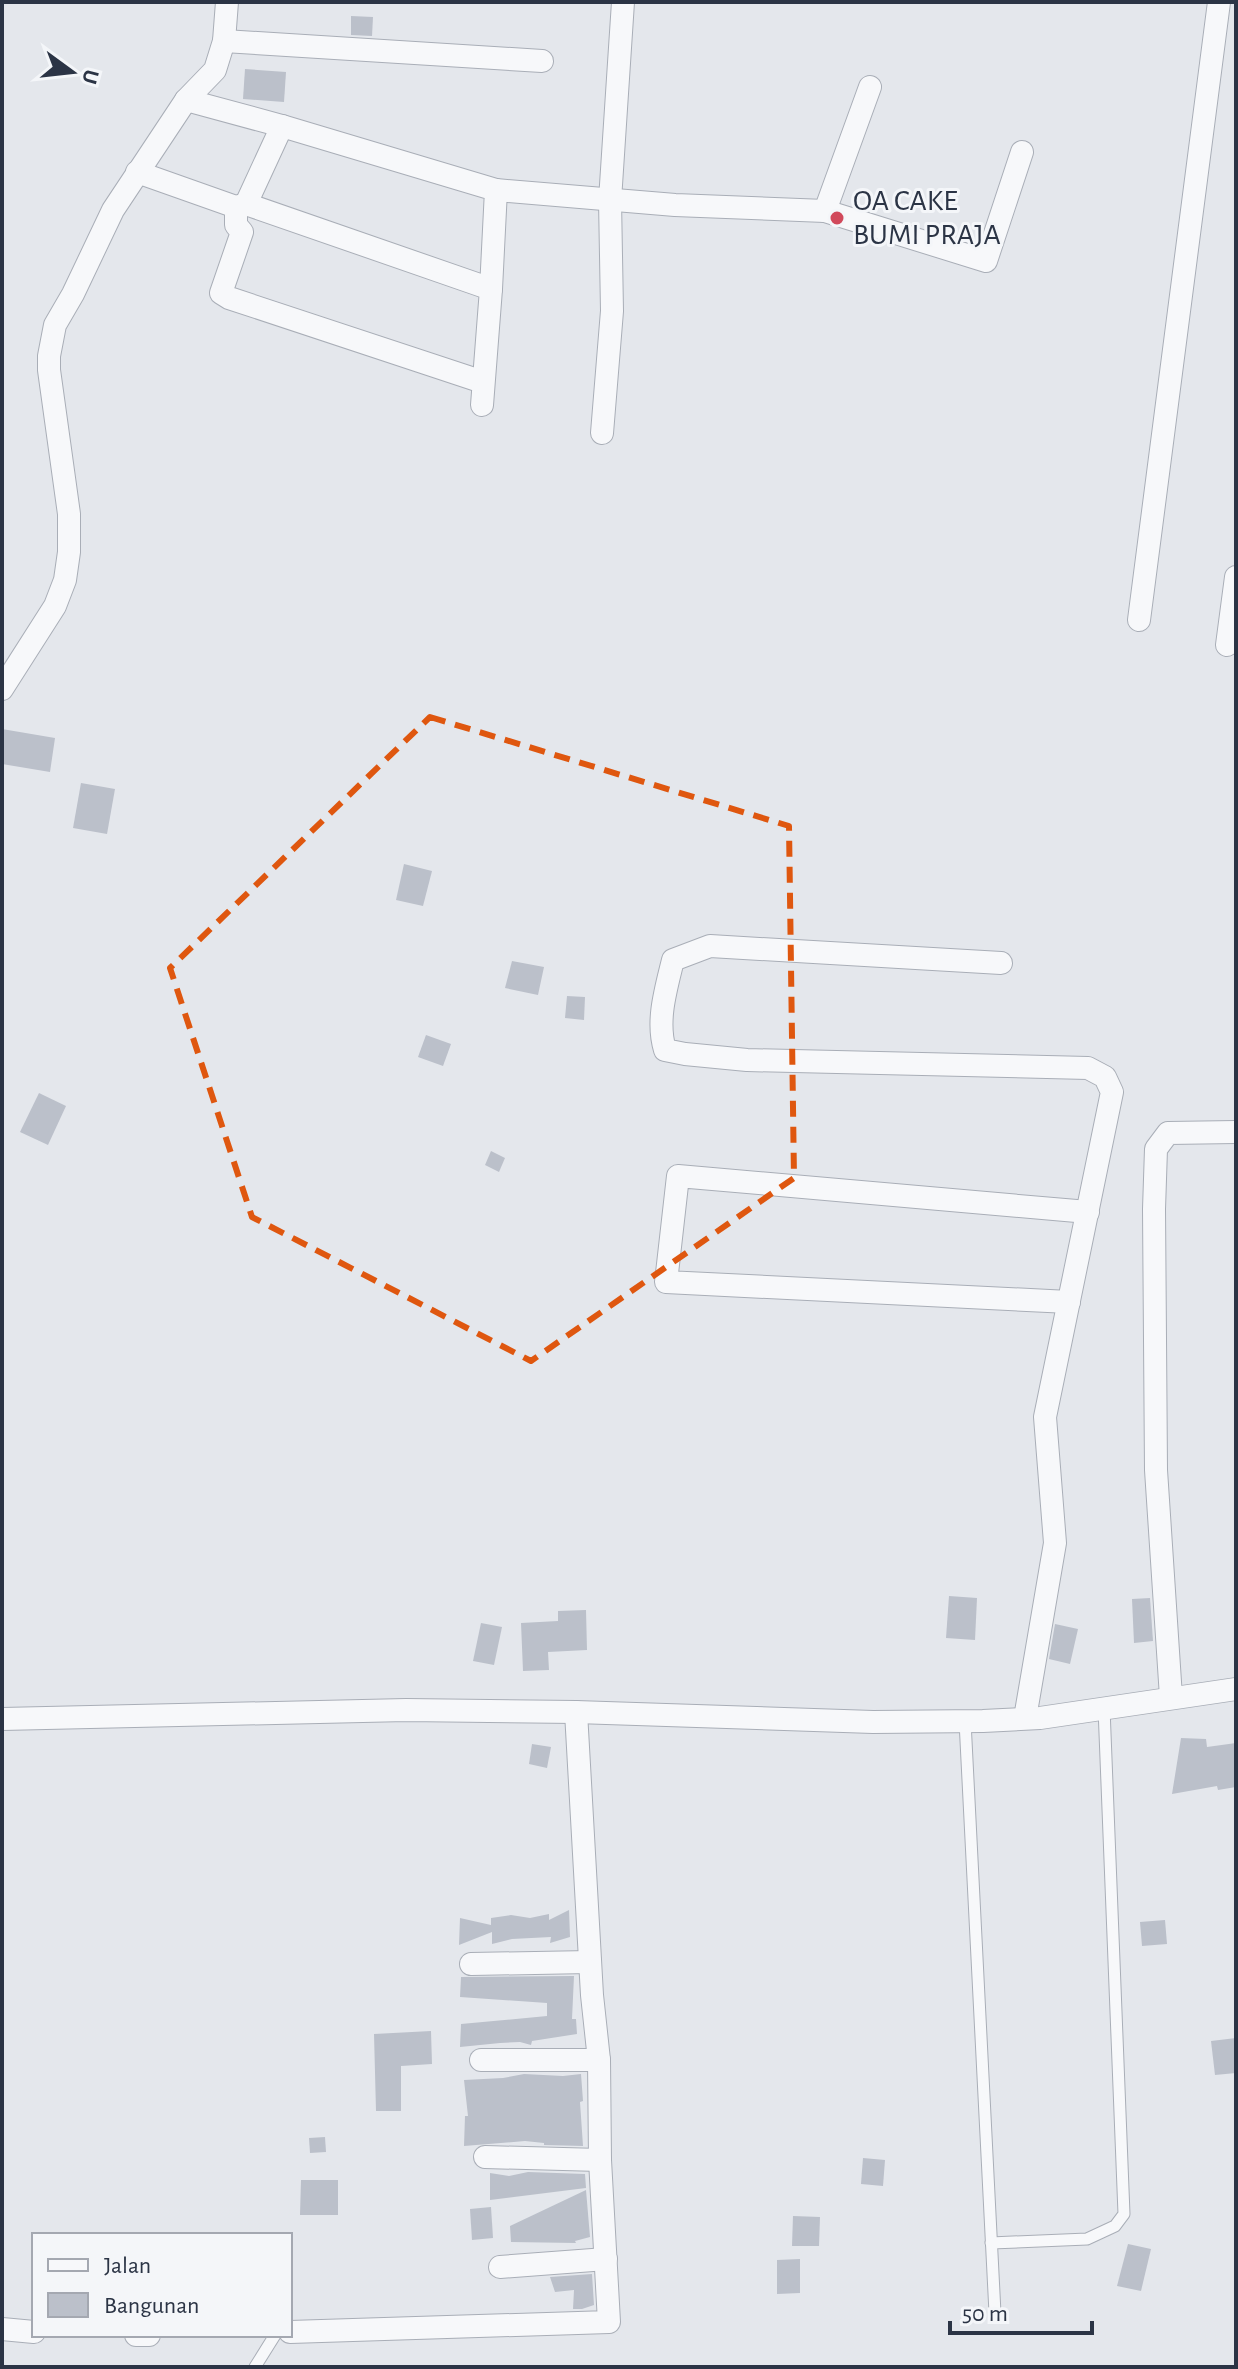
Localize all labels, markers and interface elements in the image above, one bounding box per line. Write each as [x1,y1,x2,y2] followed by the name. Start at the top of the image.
[32,32,112,112] north arrow
[78,67,103,87] text: U
[853,186,1001,250] place label: OA CAKE BUMI PRAJA
[828,209,846,227] marker: OA CAKE BUMI PRAJA
[32,2233,292,2337] legend
[104,2254,151,2278] text: Jalan
[950,2285,1092,2335] scale bar
[104,2294,199,2318] text: Bangunan
[962,2302,1008,2326] text: 50 m

